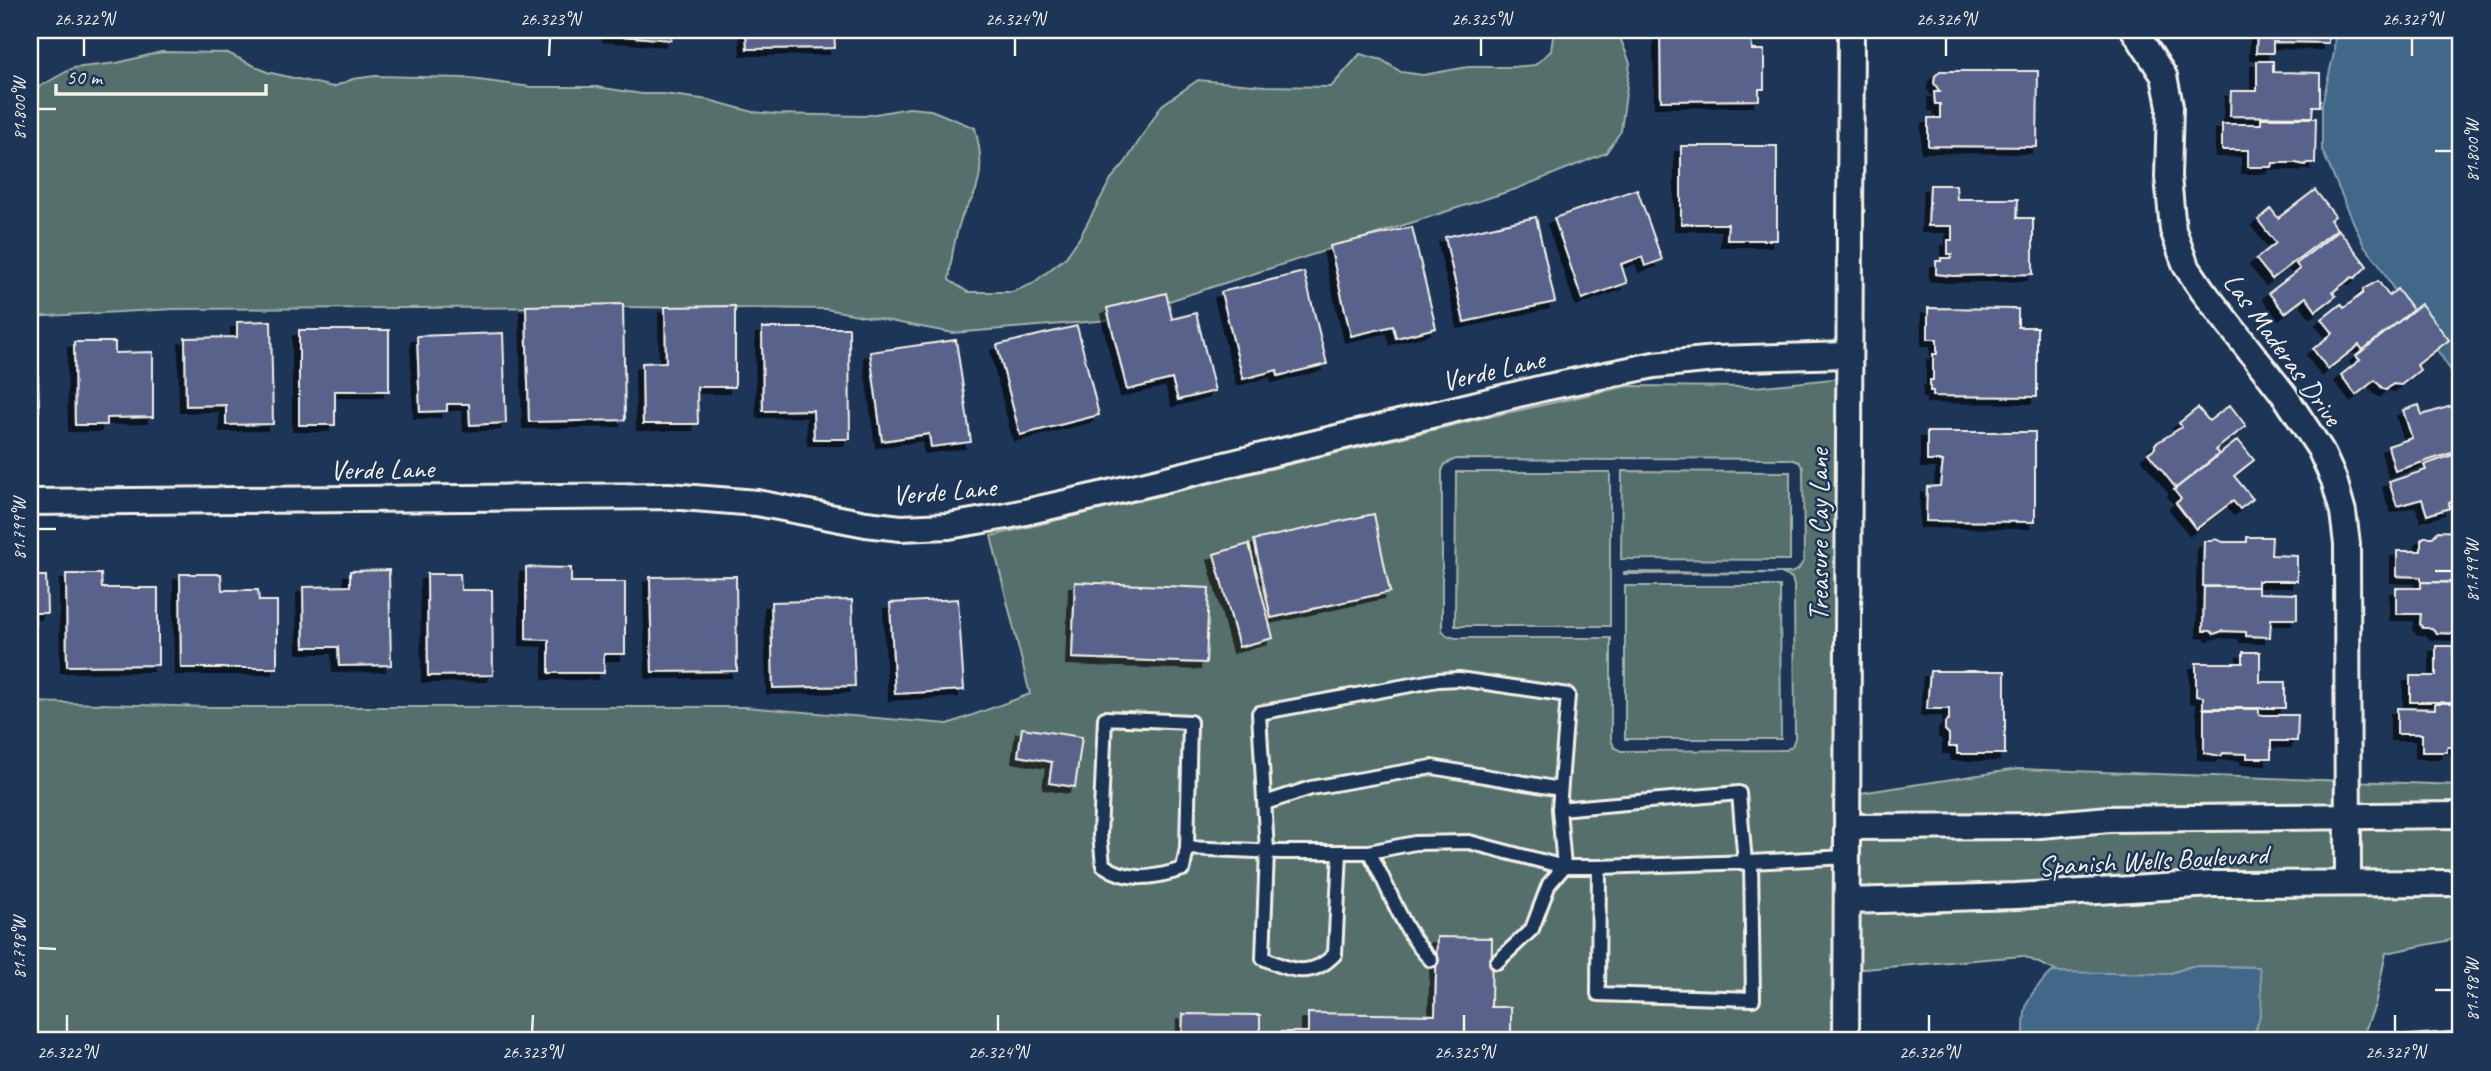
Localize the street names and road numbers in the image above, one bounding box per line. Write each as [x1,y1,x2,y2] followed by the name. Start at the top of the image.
[2216,266,2351,434] street label: Las Maderas Drive
[1438,341,1549,399] street label: Verde Lane
[1801,447,1836,621] street label: Treasure Cay Lane
[330,451,436,487] street label: Verde Lane
[891,469,999,513] street label: Verde Lane
[2037,836,2273,883] street label: Spanish Wells Boulevard

